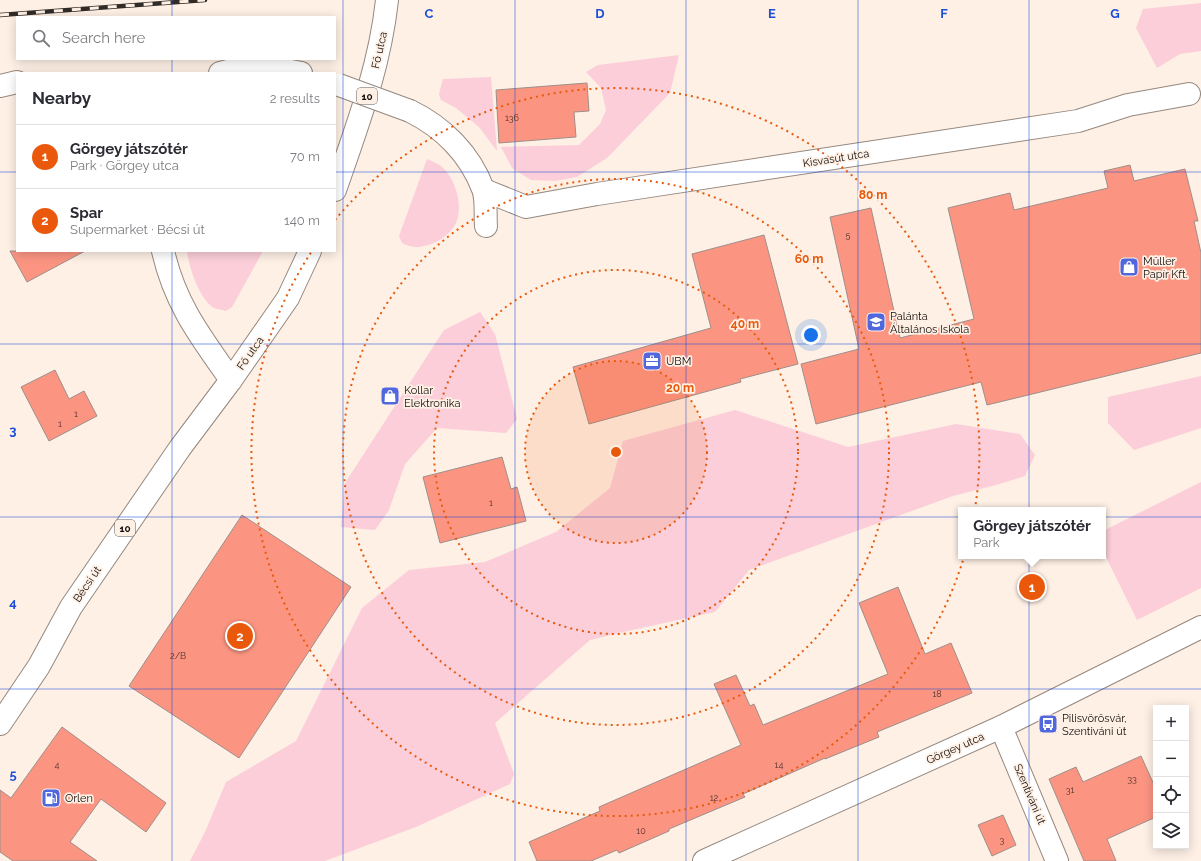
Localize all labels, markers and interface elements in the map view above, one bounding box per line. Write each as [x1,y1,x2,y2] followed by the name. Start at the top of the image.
[425,6,434,21] text: C
[595,6,605,21] text: D
[768,6,776,21] text: E
[940,6,948,21] text: F
[1110,6,1120,21] text: G
[16,16,336,60] search box
[30,27,52,49] icon: search
[62,29,145,47] text: Search here
[369,30,390,70] street label: Fő utca
[32,88,91,108] text: Nearby
[357,88,377,104] road number: 10
[270,91,320,106] text: 2 results
[505,113,520,123] house number: 136
[70,140,188,158] text: Görgey játszótér
[802,147,870,170] street label: Kisvasút utca
[42,149,48,164] text: 1
[290,149,320,164] text: 70 m
[70,158,179,173] text: Park · Görgey utca
[859,188,887,202] text: 80 m
[70,204,103,222] text: Spar
[41,213,49,228] text: 2
[284,213,320,228] text: 140 m
[70,222,205,237] text: Supermarket · Bécsi út
[846,230,851,240] house number: 5
[795,252,823,266] text: 60 m
[1143,255,1188,281] place label: Müller Papír Kft.
[1118,256,1140,278] shop icon: Müller Papír Kft.
[890,310,969,336] place label: Palánta Általános Iskola
[865,311,887,333] school or university icon: Palánta Általános Iskola
[731,317,759,331] text: 40 m
[801,325,821,345] your location
[234,334,267,372] street label: Fő utca
[641,350,663,372] office icon: UBM
[666,355,691,368] place label: UBM
[666,381,694,395] text: 20 m
[404,384,461,410] place label: Kollar Elektronika
[379,385,401,407] shop icon: Kollar Elektronika
[74,409,78,419] house number: 1
[58,419,62,429] house number: 1
[9,423,17,438] text: 3
[609,445,623,459] centre of rings
[489,498,493,508] house number: 1
[958,507,1106,559] popup
[973,517,1091,535] text: Görgey játszótér
[115,520,135,536] road number: 10
[973,535,1000,550] text: Park
[71,564,104,605] street label: Bécsi út
[1019,572,1045,602] pin: 1
[9,595,17,610] text: 4
[227,621,253,651] pin: 2
[170,651,186,661] house number: 2/B
[932,689,942,699] house number: 18
[1153,705,1189,849] map controls
[1153,705,1189,741] button: +
[1062,712,1127,738] place label: Pilisvörösvár, Szentiváni út
[1037,713,1059,735] bus stop icon: Pilisvörösvár, Szentiváni út
[924,730,986,767] street label: Görgey utca
[1153,741,1189,777] button: −
[55,760,60,770] house number: 4
[775,760,783,770] house number: 14
[1011,762,1048,827] street label: Szentiváni út
[9,767,17,782] text: 5
[1127,774,1137,784] house number: 33
[1153,777,1189,813] button: locate
[1066,785,1074,795] house number: 31
[40,787,62,809] fuel station icon: Orlen
[65,792,93,805] place label: Orlen
[710,793,719,803] house number: 12
[1153,813,1189,849] button: layers
[636,826,646,836] house number: 10
[1000,835,1005,845] house number: 3

